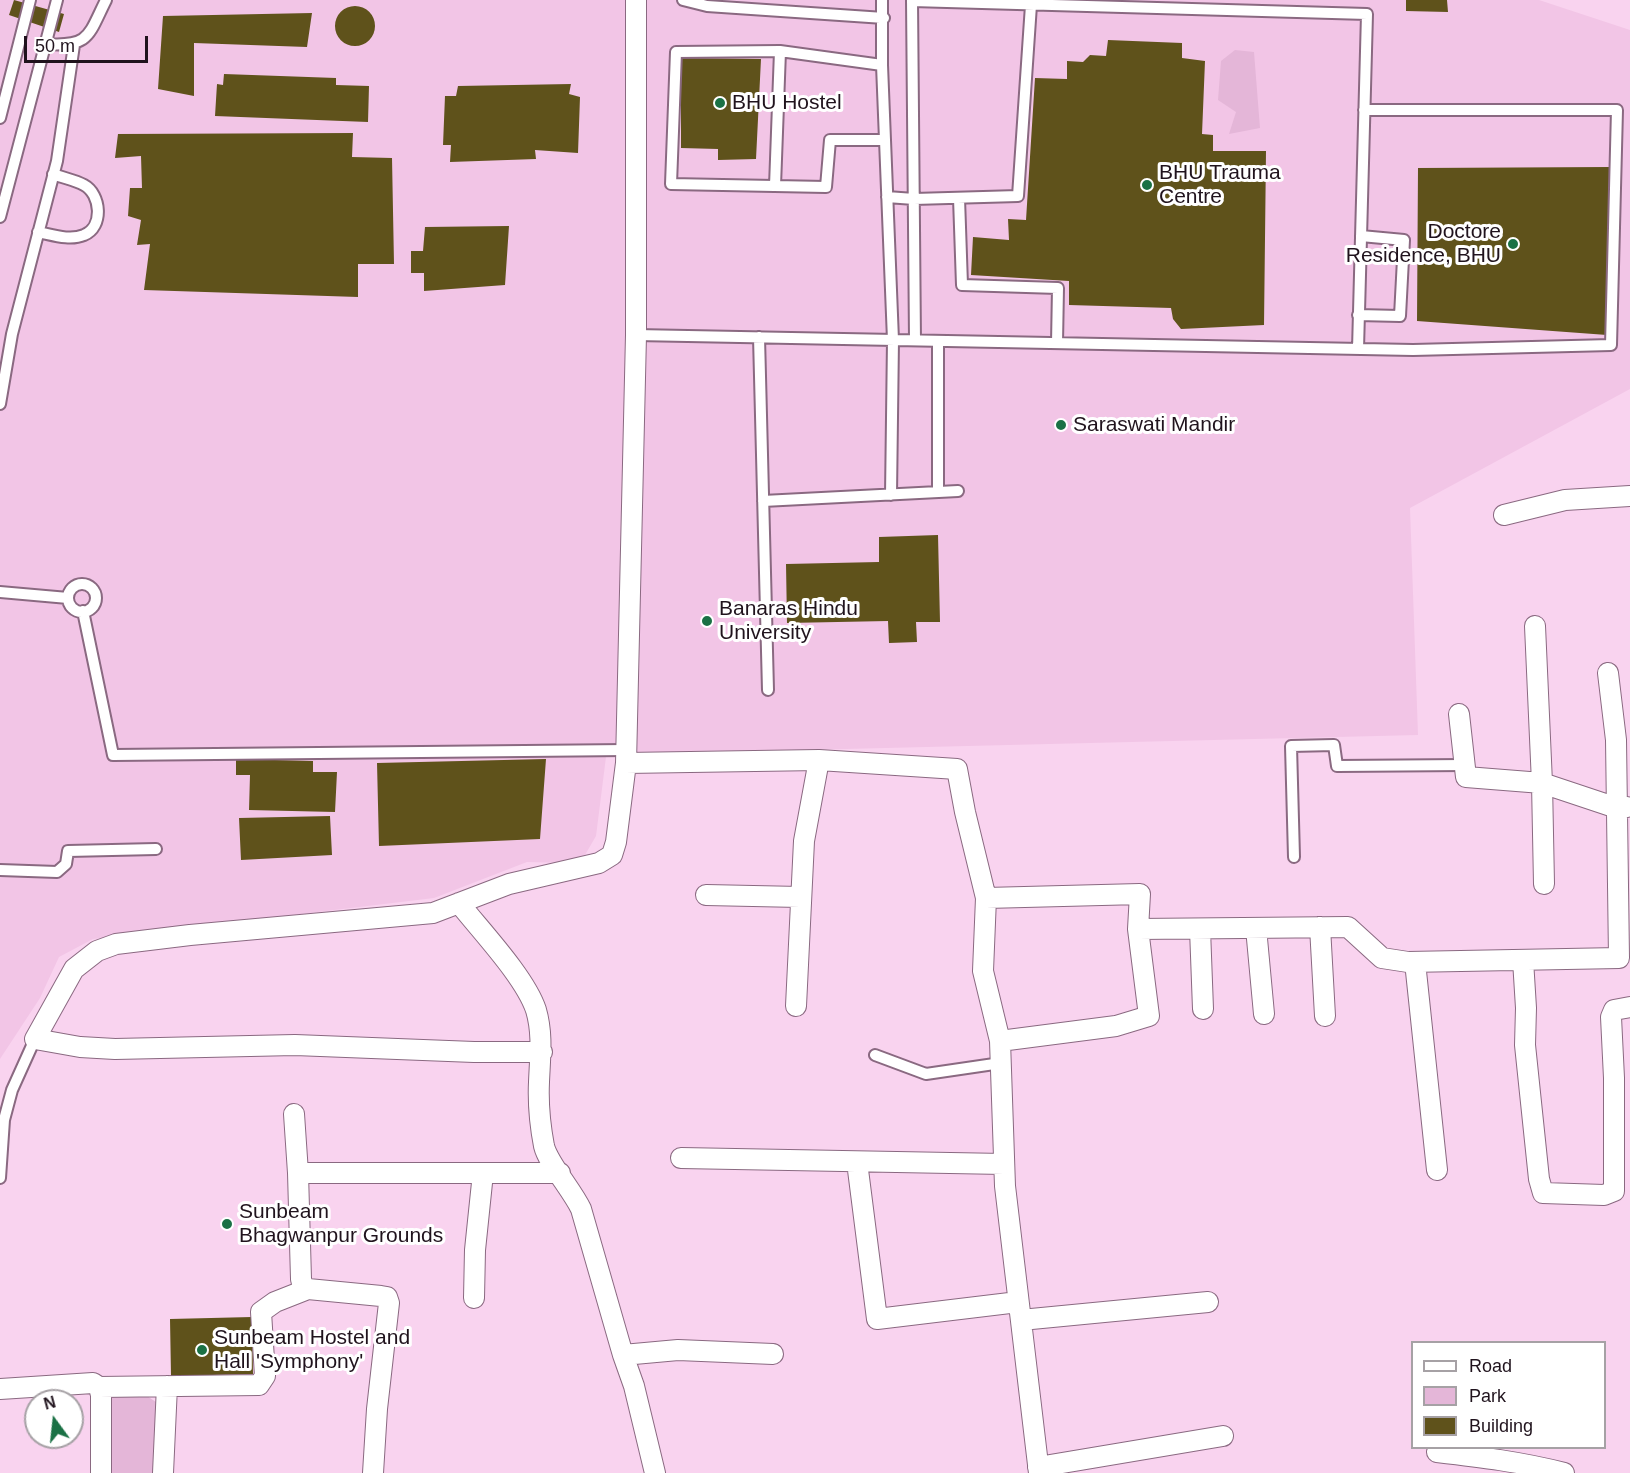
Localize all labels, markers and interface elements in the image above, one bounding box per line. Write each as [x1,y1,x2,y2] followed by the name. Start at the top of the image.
[27,24,152,62] scale bar
[35,36,75,56] text: 50 m
[732,90,842,116] place label: BHU Hostel
[713,96,727,110] marker: BHU Hostel
[1159,160,1281,210] place label: BHU Trauma Centre
[1140,178,1154,192] marker: BHU Trauma Centre
[1346,219,1501,269] place label: Doctore Residence, BHU
[1506,237,1520,251] marker: Doctore Residence, BHU
[1073,412,1235,438] place label: Saraswati Mandir
[1054,418,1068,432] marker: Saraswati Mandir
[719,596,858,646] place label: Banaras Hindu University
[700,614,714,628] marker: Banaras Hindu University
[239,1199,443,1249] place label: Sunbeam Bhagwanpur Grounds
[220,1217,234,1231] marker: Sunbeam Bhagwanpur Grounds
[214,1325,410,1375] place label: Sunbeam Hostel and Hall 'Symphony'
[1411,1341,1606,1449] legend
[195,1343,209,1357] marker: Sunbeam Hostel and Hall 'Symphony'
[1469,1356,1512,1376] text: Road
[1469,1386,1506,1406] text: Park
[24,1389,84,1449] north arrow
[42,1393,58,1413] text: N
[1469,1416,1533,1436] text: Building

